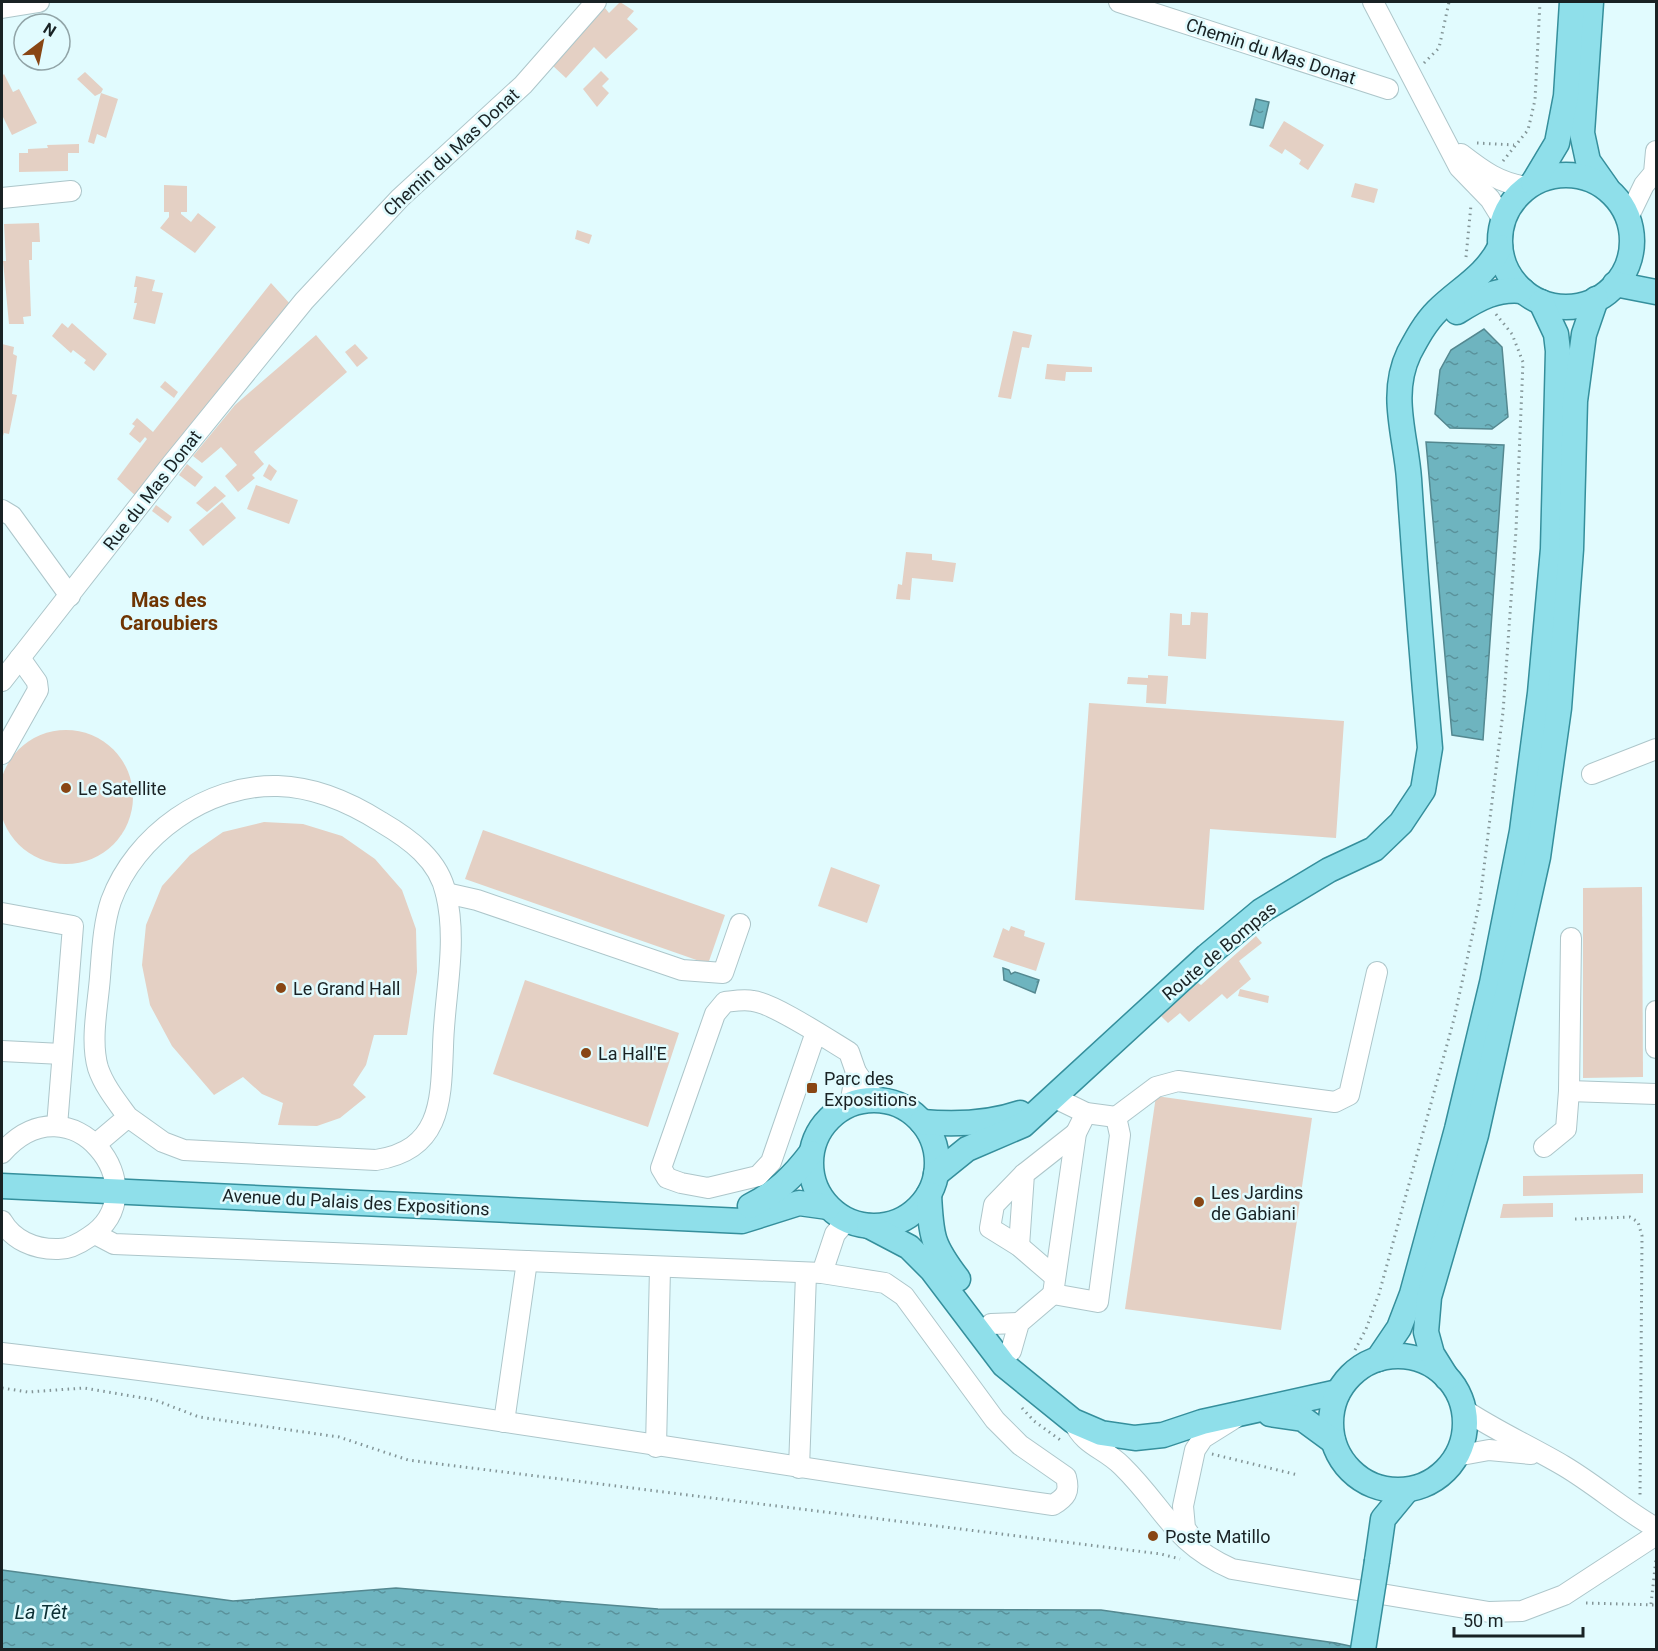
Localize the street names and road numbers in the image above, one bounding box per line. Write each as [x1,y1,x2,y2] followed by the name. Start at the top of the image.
[1183,14,1359,88] street label: Chemin du Mas Donat
[379,84,523,220] street label: Chemin du Mas Donat
[99,426,205,554] street label: Rue du Mas Donat
[1158,897,1280,1005] street label: Route de Bompas
[222,1185,490,1219] street label: Avenue du Palais des Expositions

